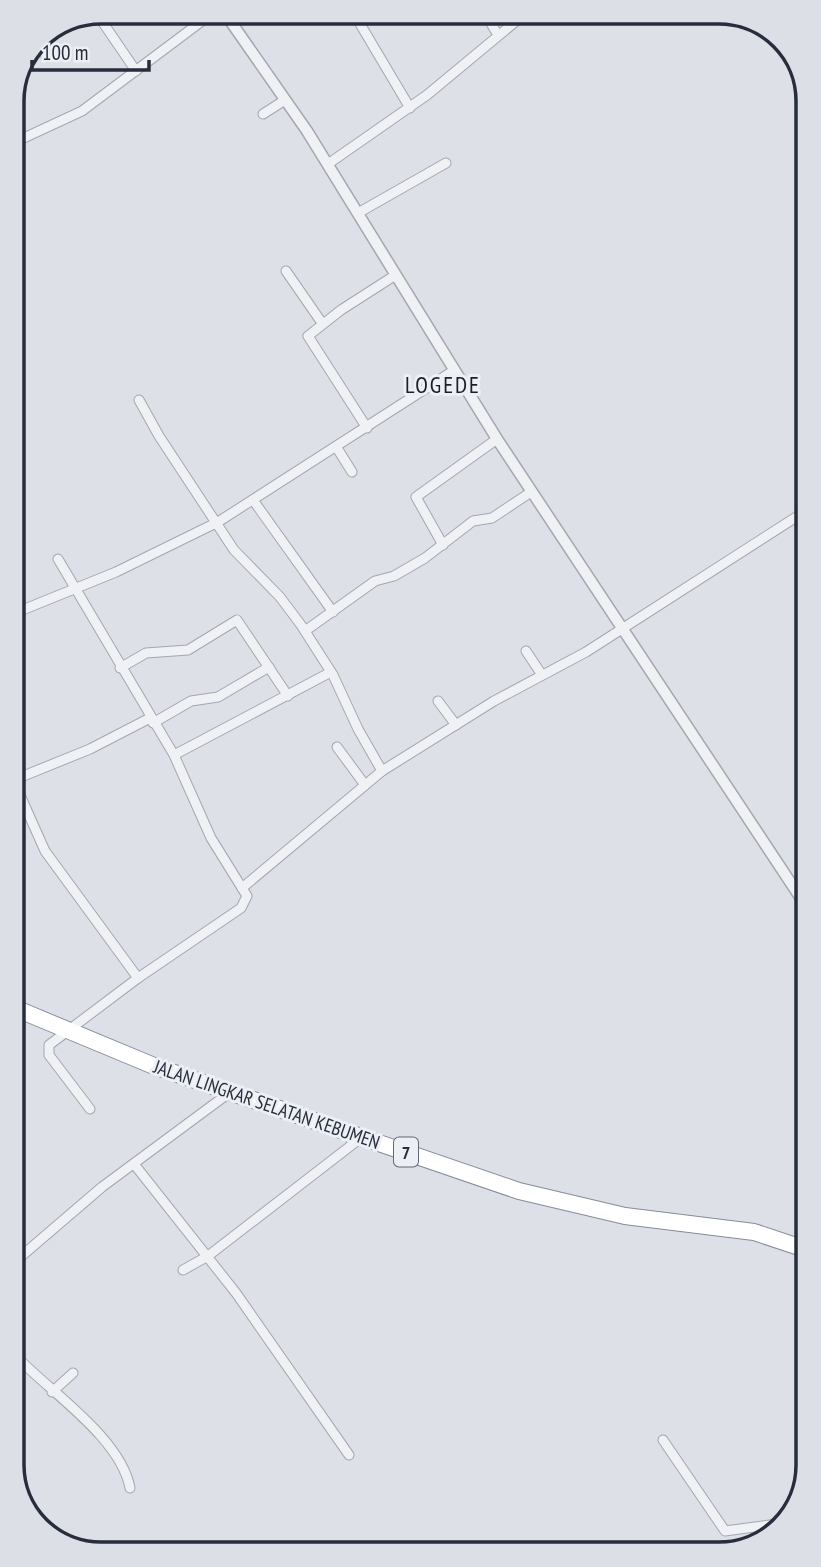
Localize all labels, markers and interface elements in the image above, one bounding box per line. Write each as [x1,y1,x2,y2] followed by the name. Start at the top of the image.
[32,28,149,72] scale bar
[42,39,88,66] text: 100 m
[405,370,481,399] district label: LOGEDE
[150,1054,383,1154] street label: JALAN LINGKAR SELATAN KEBUMEN
[394,1138,418,1167] road number: 7

